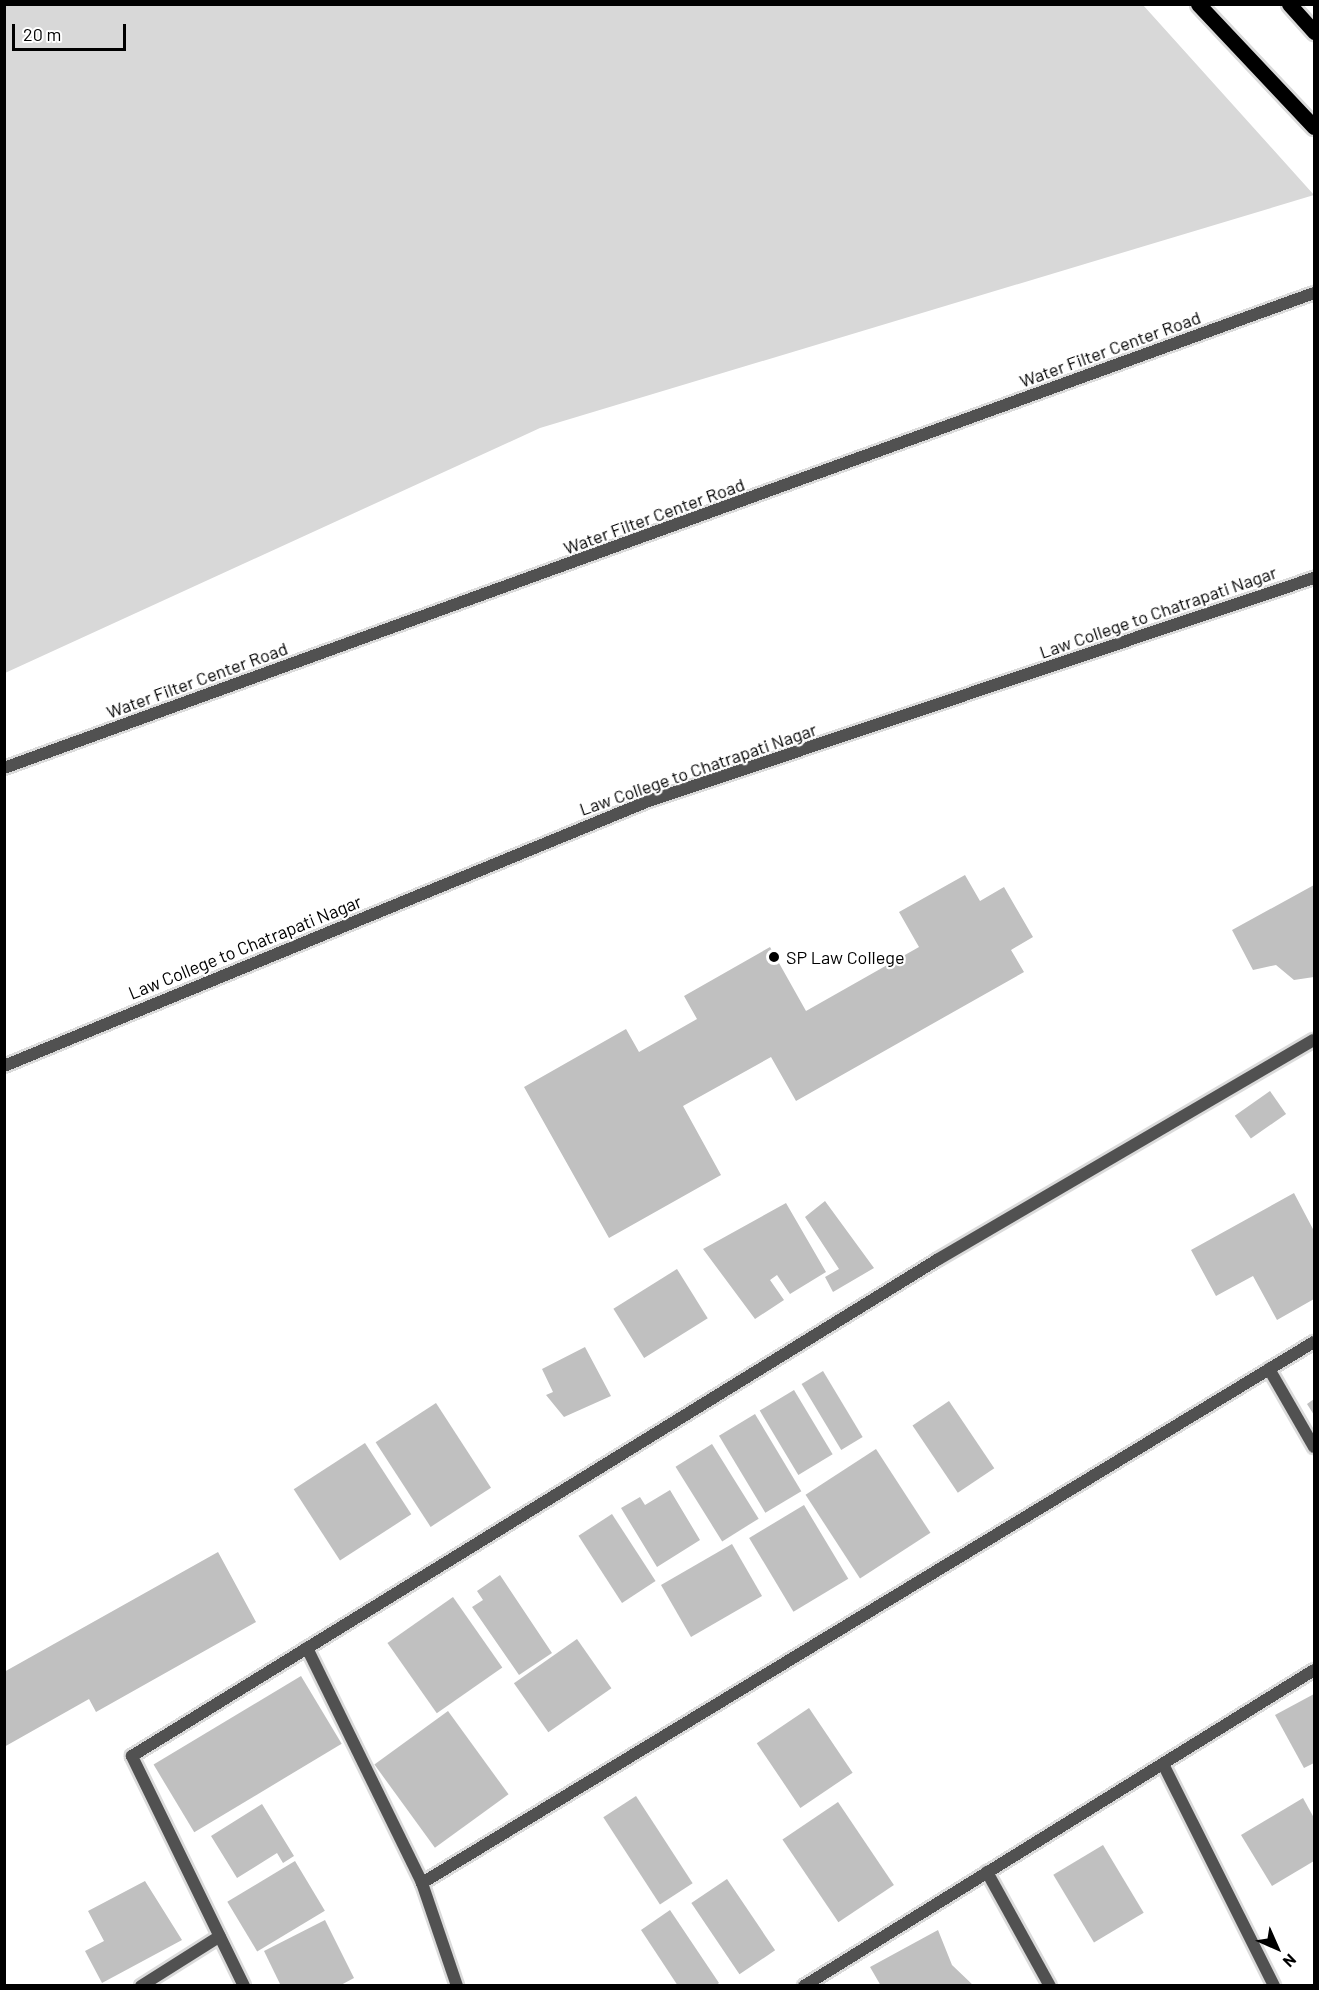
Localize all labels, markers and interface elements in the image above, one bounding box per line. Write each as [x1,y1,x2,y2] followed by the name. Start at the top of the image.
[15,12,129,50] scale bar
[23,23,61,45] text: 20 m
[1017,306,1203,392] street label: Water Filter Center Road
[561,473,747,559] street label: Water Filter Center Road
[1036,561,1280,663] street label: Law College to Chatrapati Nagar
[104,637,290,723] street label: Water Filter Center Road
[576,718,820,820] street label: Law College to Chatrapati Nagar
[125,890,365,1004] street label: Law College to Chatrapati Nagar
[786,946,904,968] place label: SP Law College
[767,950,781,964] marker: SP Law College
[1247,1918,1307,1978] north arrow
[1280,1951,1301,1972] text: N

